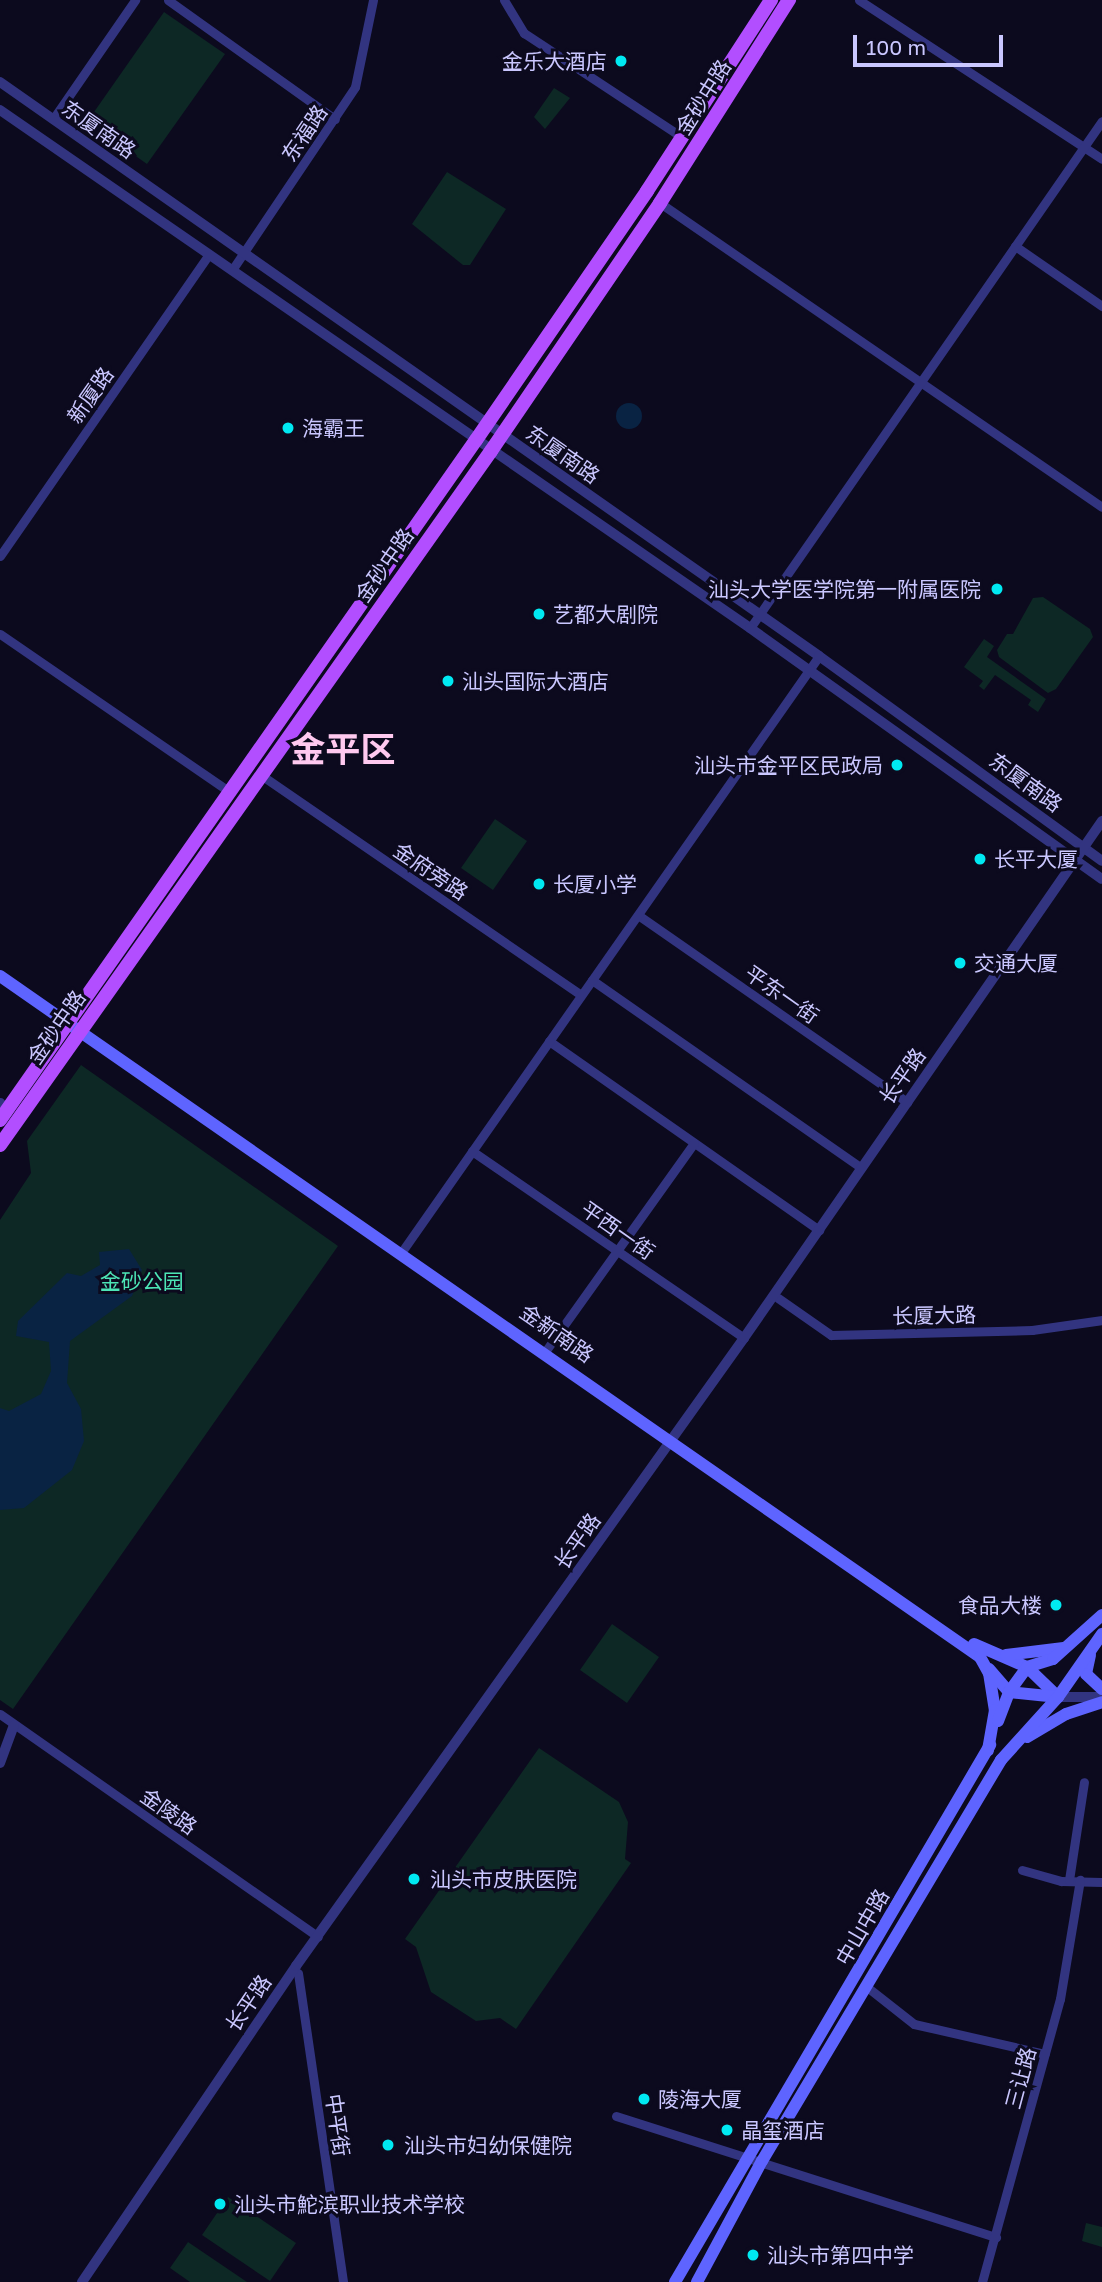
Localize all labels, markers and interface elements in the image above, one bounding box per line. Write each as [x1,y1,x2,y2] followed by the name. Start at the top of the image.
[857,21,1007,65] scale bar
[866,34,926,60] text: 100 m
[502,48,607,74] place label: 金乐大酒店
[613,53,629,69] marker: 金乐大酒店
[670,55,736,139] street label: 金砂中路
[57,95,141,163] street label: 东厦南路
[276,100,332,166] street label: 东福路
[62,362,118,428] street label: 新厦路
[302,415,365,441] place label: 海霸王
[280,420,296,436] marker: 海霸王
[521,420,605,488] street label: 东厦南路
[350,523,418,607] street label: 金砂中路
[708,576,981,602] place label: 汕头大学医学院第一附属医院
[987,579,1007,599] marker: 汕头大学医学院第一附属医院
[553,601,658,627] place label: 艺都大剧院
[531,606,547,622] marker: 艺都大剧院
[462,668,609,694] place label: 汕头国际大酒店
[440,673,456,689] marker: 汕头国际大酒店
[291,728,395,770] district label: 金平区
[985,747,1067,817] street label: 东厦南路
[694,752,883,778] place label: 汕头市金平区民政局
[889,757,905,773] marker: 汕头市金平区民政局
[389,837,473,905] street label: 金府旁路
[994,846,1078,872] place label: 长平大厦
[972,851,988,867] marker: 长平大厦
[553,871,637,897] place label: 长厦小学
[531,876,547,892] marker: 长厦小学
[974,950,1058,976] place label: 交通大厦
[952,955,968,971] marker: 交通大厦
[740,960,824,1028] street label: 平东一街
[22,985,90,1069] street label: 金砂中路
[874,1043,930,1109] street label: 长平路
[576,1196,660,1264] street label: 平西一街
[100,1268,184,1294] park label: 金砂公园
[515,1299,599,1367] street label: 金新南路
[892,1302,976,1328] street label: 长厦大路
[549,1508,605,1574] street label: 长平路
[958,1592,1042,1618] place label: 食品大楼
[1048,1597,1064,1613] marker: 食品大楼
[136,1783,202,1839] street label: 金陵路
[430,1866,577,1892] place label: 汕头市皮肤医院
[404,1869,424,1889] marker: 汕头市皮肤医院
[830,1884,894,1970] street label: 中山中路
[220,1970,276,2036] street label: 长平路
[1000,2044,1040,2112] street label: 三让路
[658,2086,742,2112] place label: 陵海大厦
[636,2091,652,2107] marker: 陵海大厦
[321,2092,355,2158] street label: 中平街
[741,2117,825,2143] place label: 晶玺酒店
[719,2122,735,2138] marker: 晶玺酒店
[404,2132,572,2158] place label: 汕头市妇幼保健院
[378,2135,398,2155] marker: 汕头市妇幼保健院
[234,2191,465,2217] place label: 汕头市鮀滨职业技术学校
[212,2196,228,2212] marker: 汕头市鮀滨职业技术学校
[767,2242,914,2268] place label: 汕头市第四中学
[745,2247,761,2263] marker: 汕头市第四中学

